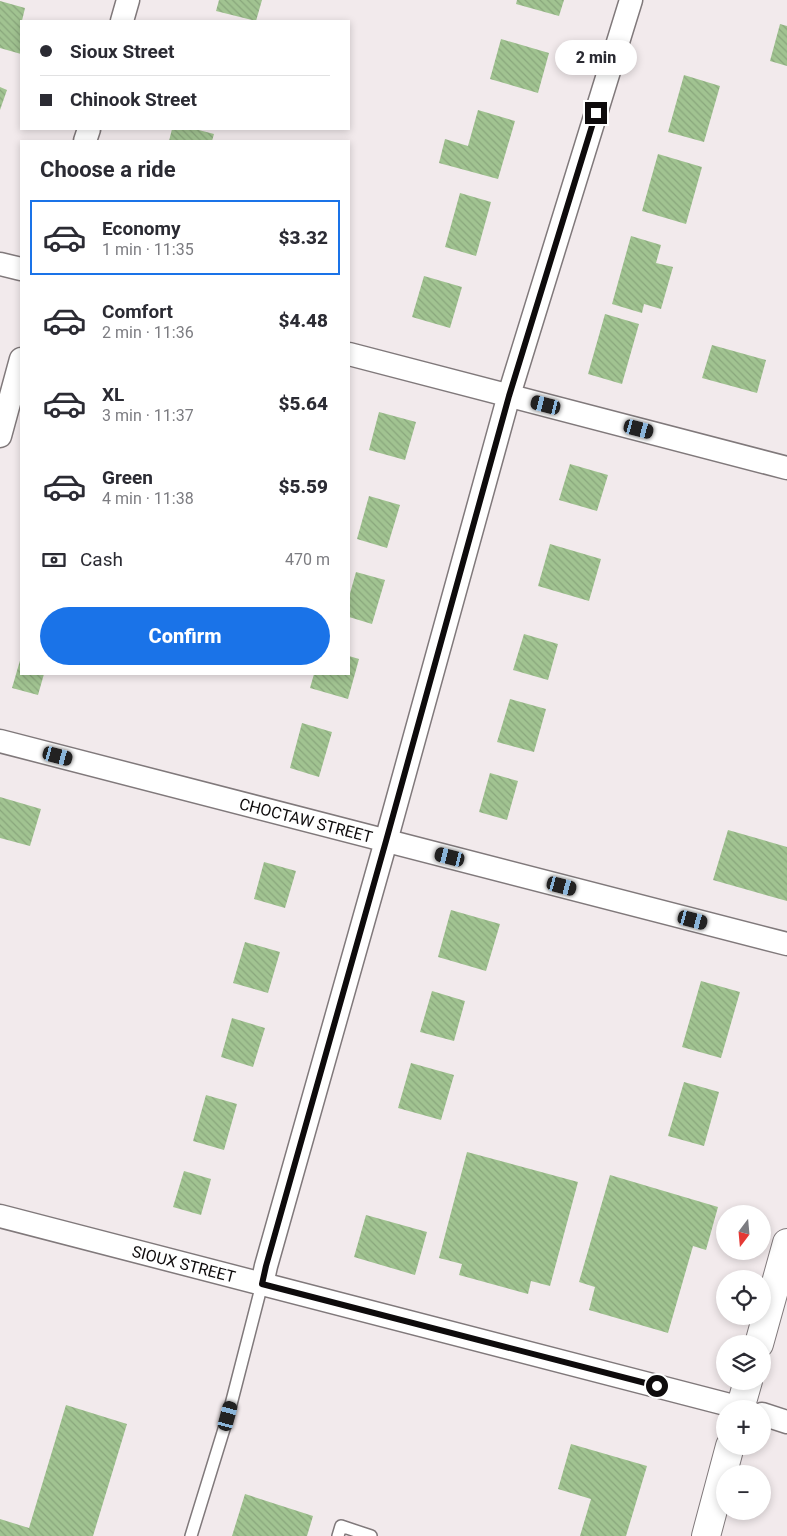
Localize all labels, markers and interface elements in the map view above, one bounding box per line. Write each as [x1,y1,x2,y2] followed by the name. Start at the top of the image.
[70,40,174,63] text: Sioux Street
[555,41,637,76] callout: 2 min
[576,48,616,67] text: 2 min
[70,88,197,111] text: Chinook Street
[585,102,607,124] route end
[40,157,176,182] text: Choose a ride
[42,215,87,260] icon: car
[102,217,181,240] text: Economy
[279,226,328,249] text: $3.32
[102,240,194,259] text: 1 min · 11:35
[42,298,87,343] icon: car
[102,300,173,323] text: Comfort
[279,309,328,332] text: $4.48
[102,323,194,342] text: 2 min · 11:36
[42,381,87,426] icon: car
[102,383,124,406] text: XL
[279,392,328,415] text: $5.64
[529,394,562,416] car
[102,406,194,425] text: 3 min · 11:37
[622,418,655,440] car
[42,464,87,509] icon: car
[102,466,153,489] text: Green
[279,475,328,498] text: $5.59
[102,489,194,508] text: 4 min · 11:38
[40,546,68,574] icon: cash
[80,548,123,571] text: Cash
[285,550,330,569] text: 470 m
[40,607,330,665] button: Confirm
[41,745,74,767] car
[237,794,375,847] street label: CHOCTAW STREET
[433,846,466,868] car
[545,875,578,897] car
[676,909,709,931] car
[716,1205,771,1260] north arrow
[716,1205,771,1520] map controls
[130,1242,238,1287] street label: SIOUX STREET
[716,1270,771,1325] button: locate
[716,1335,771,1390] button: layers
[646,1375,668,1397] route start
[216,1400,239,1432] car
[716,1400,771,1455] button: +
[716,1465,771,1520] button: −

